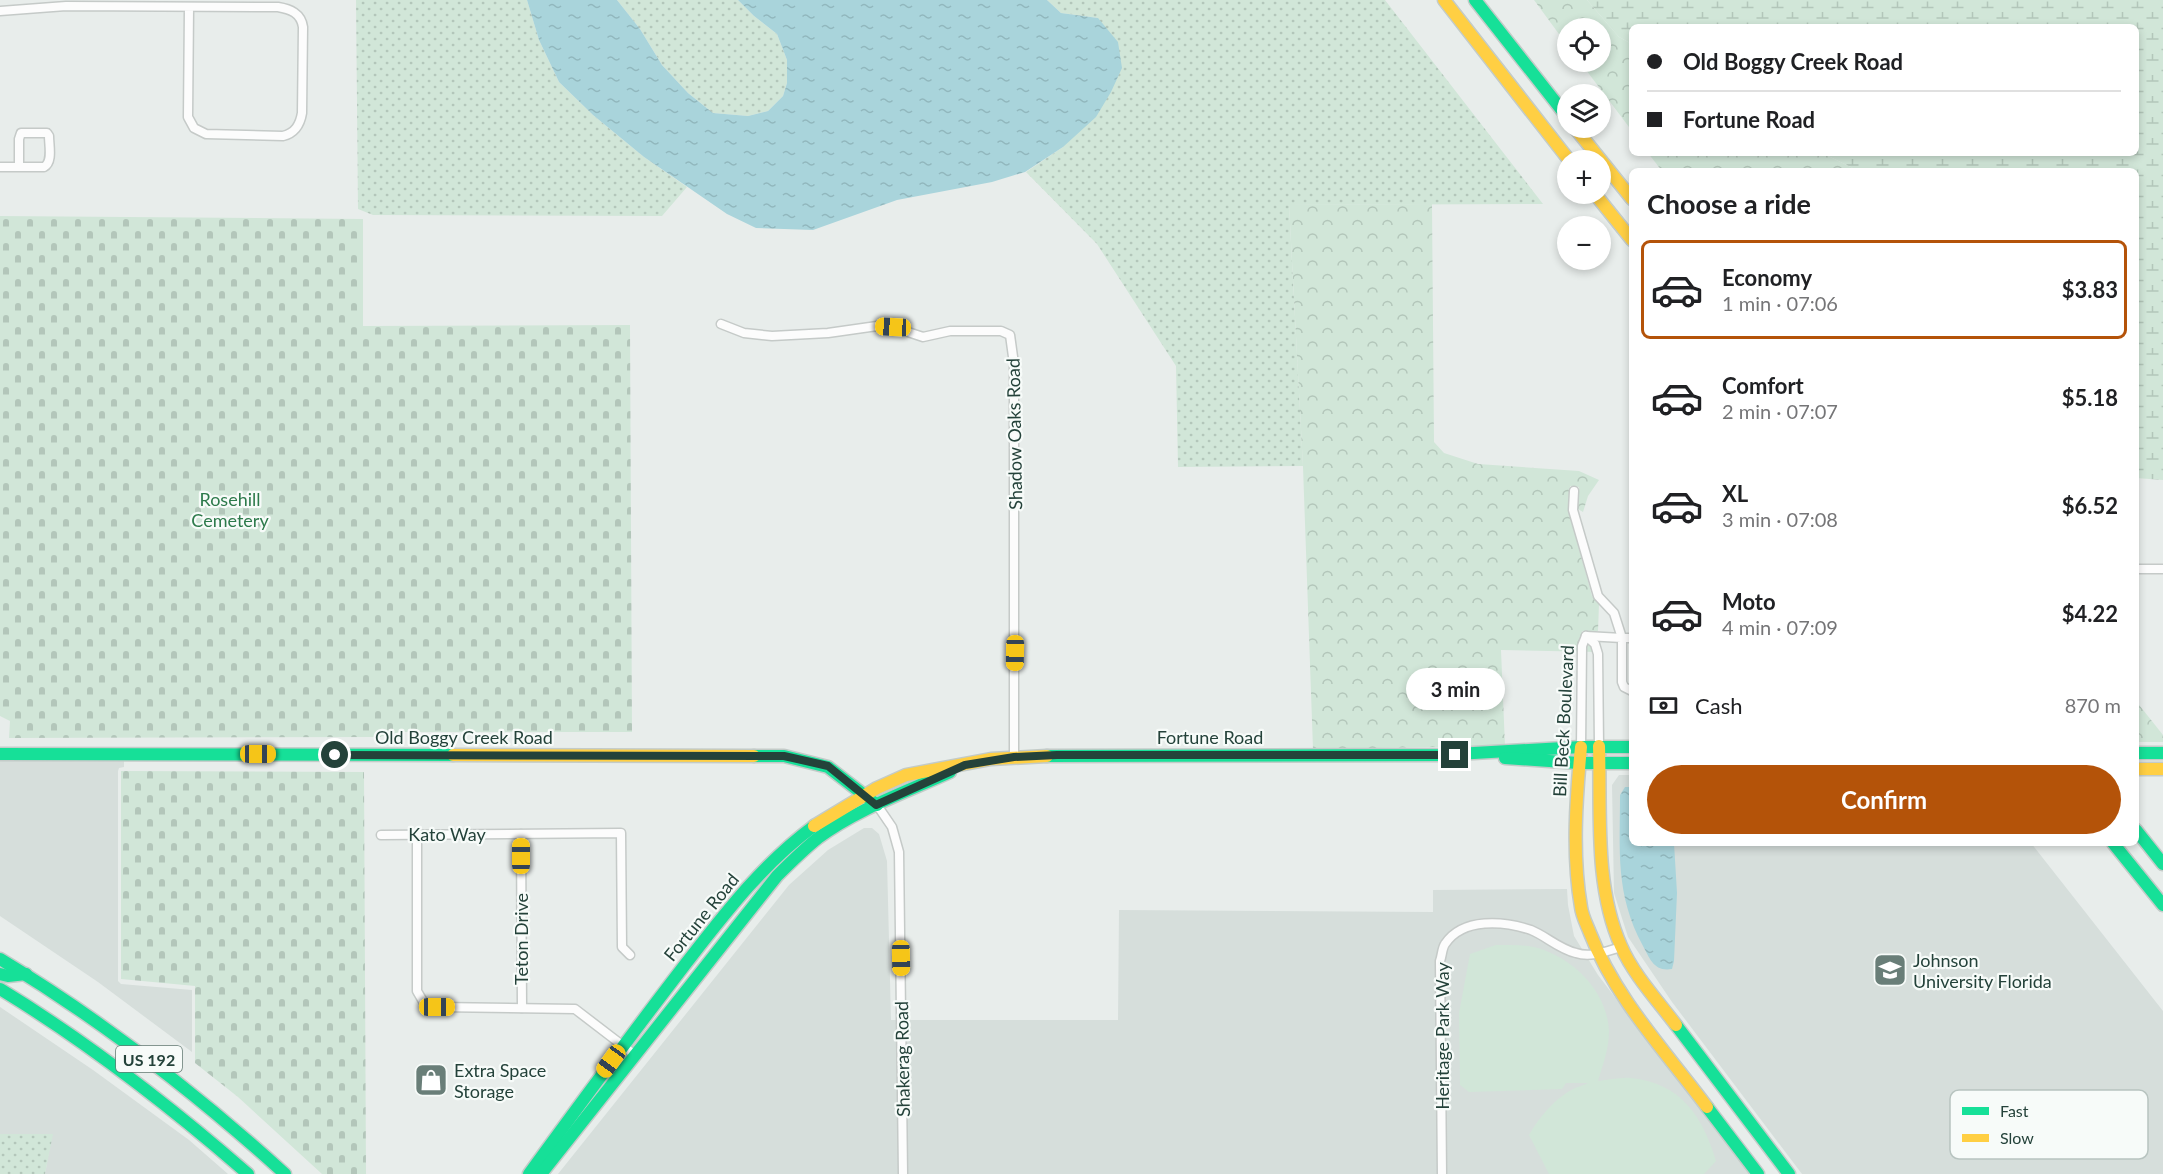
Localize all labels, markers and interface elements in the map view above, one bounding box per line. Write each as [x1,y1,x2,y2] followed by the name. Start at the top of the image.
[1557,18,1611,270] map controls
[1557,18,1611,72] button: locate
[1683,48,1903,75] text: Old Boggy Creek Road
[1557,84,1611,138] button: layers
[1683,106,1815,133] text: Fortune Road
[1557,150,1611,204] button: +
[1647,187,1811,220] text: Choose a ride
[1557,216,1611,270] button: −
[1650,263,1704,317] icon: car
[1722,264,1812,291] text: Economy
[2062,276,2118,303] text: $3.83
[1722,291,1838,315] text: 1 min · 07:06
[875,317,911,337] car
[1002,358,1026,510] street label: Shadow Oaks Road
[1650,371,1704,425] icon: car
[1722,372,1804,399] text: Comfort
[2062,384,2118,411] text: $5.18
[1722,399,1838,423] text: 2 min · 07:07
[1650,479,1704,533] icon: car
[1722,480,1748,507] text: XL
[191,488,269,531] park label: Rosehill Cemetery
[2062,492,2118,519] text: $6.52
[1722,507,1838,531] text: 3 min · 07:08
[1650,587,1704,641] icon: car
[1722,588,1776,615] text: Moto
[2062,600,2118,627] text: $4.22
[1722,615,1838,639] text: 4 min · 07:09
[1006,635,1024,671] car
[1548,645,1578,797] street label: Bill Beck Boulevard
[1406,668,1504,710] callout: 3 min
[1431,677,1480,701] text: 3 min
[1647,689,1680,722] icon: cash
[1695,692,1742,719] text: Cash
[2065,693,2121,717] text: 870 m
[375,726,553,748] street label: Old Boggy Creek Road
[1157,726,1263,748] street label: Fortune Road
[321,741,348,768] route start
[1441,741,1468,768] route end
[240,745,276,763] car
[1647,765,2121,834] button: Confirm
[408,823,486,845] street label: Kato Way
[512,838,530,874] car
[659,869,743,965] street label: Fortune Road
[510,893,532,985] street label: Teton Drive
[892,940,910,976] car
[1913,949,2052,992] place label: Johnson University Florida
[1872,952,1908,988] school or university icon: Johnson University Florida
[1431,961,1453,1110] street label: Heritage Park Way
[419,998,455,1016] car
[890,1001,914,1117] street label: Shakerag Road
[593,1041,629,1081] car
[116,1046,182,1072] road number: US 192
[454,1059,546,1102] place label: Extra Space Storage
[413,1062,449,1098] shop icon: Extra Space Storage
[1950,1090,2148,1159] legend
[2000,1101,2029,1120] text: Fast
[2000,1128,2034,1147] text: Slow

